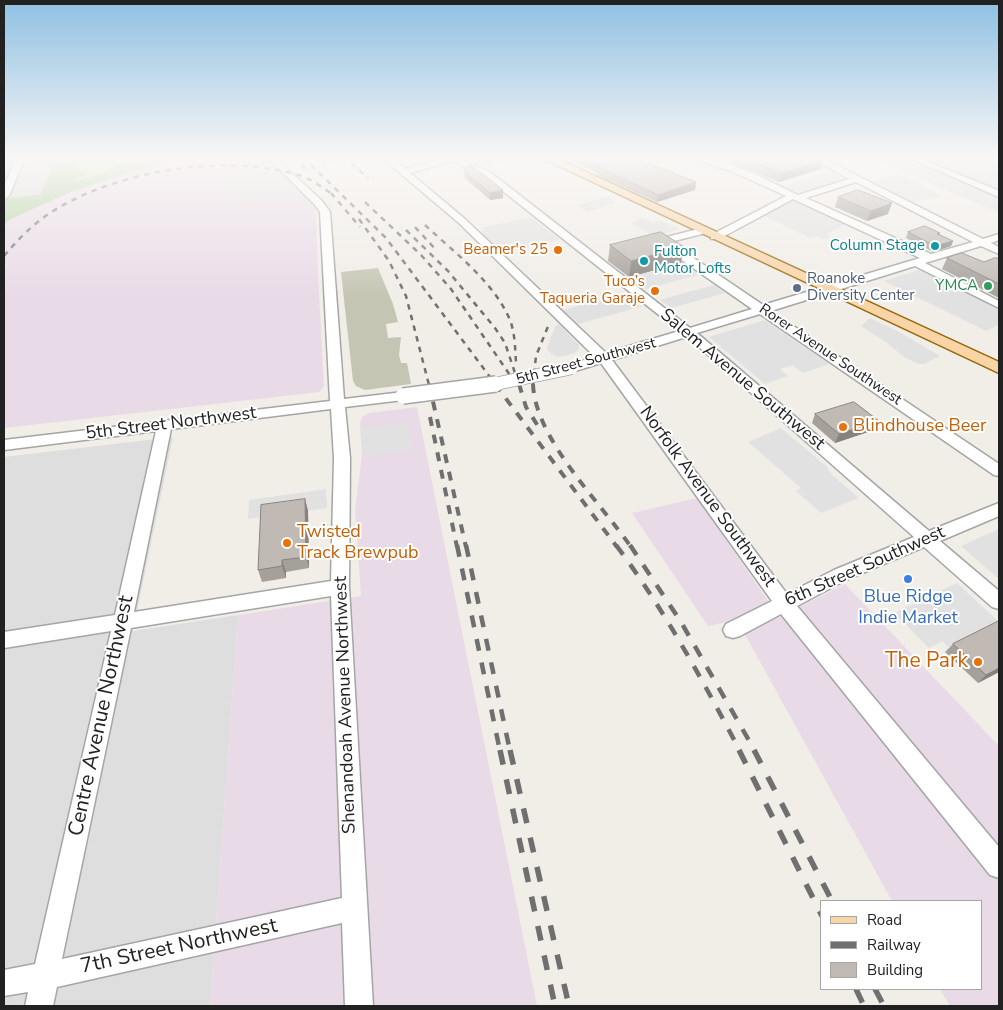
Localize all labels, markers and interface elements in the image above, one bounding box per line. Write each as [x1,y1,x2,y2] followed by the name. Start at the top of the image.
[830,237,925,255] place label: Column Stage
[929,240,941,252] marker: Column Stage
[463,241,548,259] place label: Beamer's 25
[654,243,731,278] place label: Fulton Motor Lofts
[552,244,564,256] marker: Beamer's 25
[638,255,650,267] marker: Fulton Motor Lofts
[807,270,915,305] place label: Roanoke Diversity Center
[540,273,645,308] place label: Tuco’s Taqueria Garaje
[935,277,978,295] place label: YMCA
[982,280,994,292] marker: YMCA
[791,282,803,294] marker: Roanoke Diversity Center
[649,285,661,297] marker: Tuco’s Taqueria Garaje
[755,301,905,409] street label: Rorer Avenue Southwest
[655,305,829,455] street label: Salem Avenue Southwest
[514,335,658,389] street label: 5th Street Southwest
[84,403,258,445] street label: 5th Street Northwest
[634,403,780,591] street label: Norfolk Avenue Southwest
[853,416,986,438] place label: Blindhouse Beer
[837,421,849,433] marker: Blindhouse Beer
[297,522,418,564] place label: Twisted Track Brewpub
[782,522,948,612] street label: 6th Street Southwest
[281,537,293,549] marker: Twisted Track Brewpub
[902,573,914,585] marker: Blue Ridge Indie Market
[331,576,361,834] street label: Shenandoah Avenue Northwest
[858,587,958,630] place label: Blue Ridge Indie Market
[64,593,140,839] street label: Centre Avenue Northwest
[885,649,968,675] place label: The Park
[972,656,984,668] marker: The Park
[820,900,983,990] legend
[867,910,902,930] text: Road
[78,914,280,980] street label: 7th Street Northwest
[867,935,921,955] text: Railway
[867,960,923,980] text: Building

